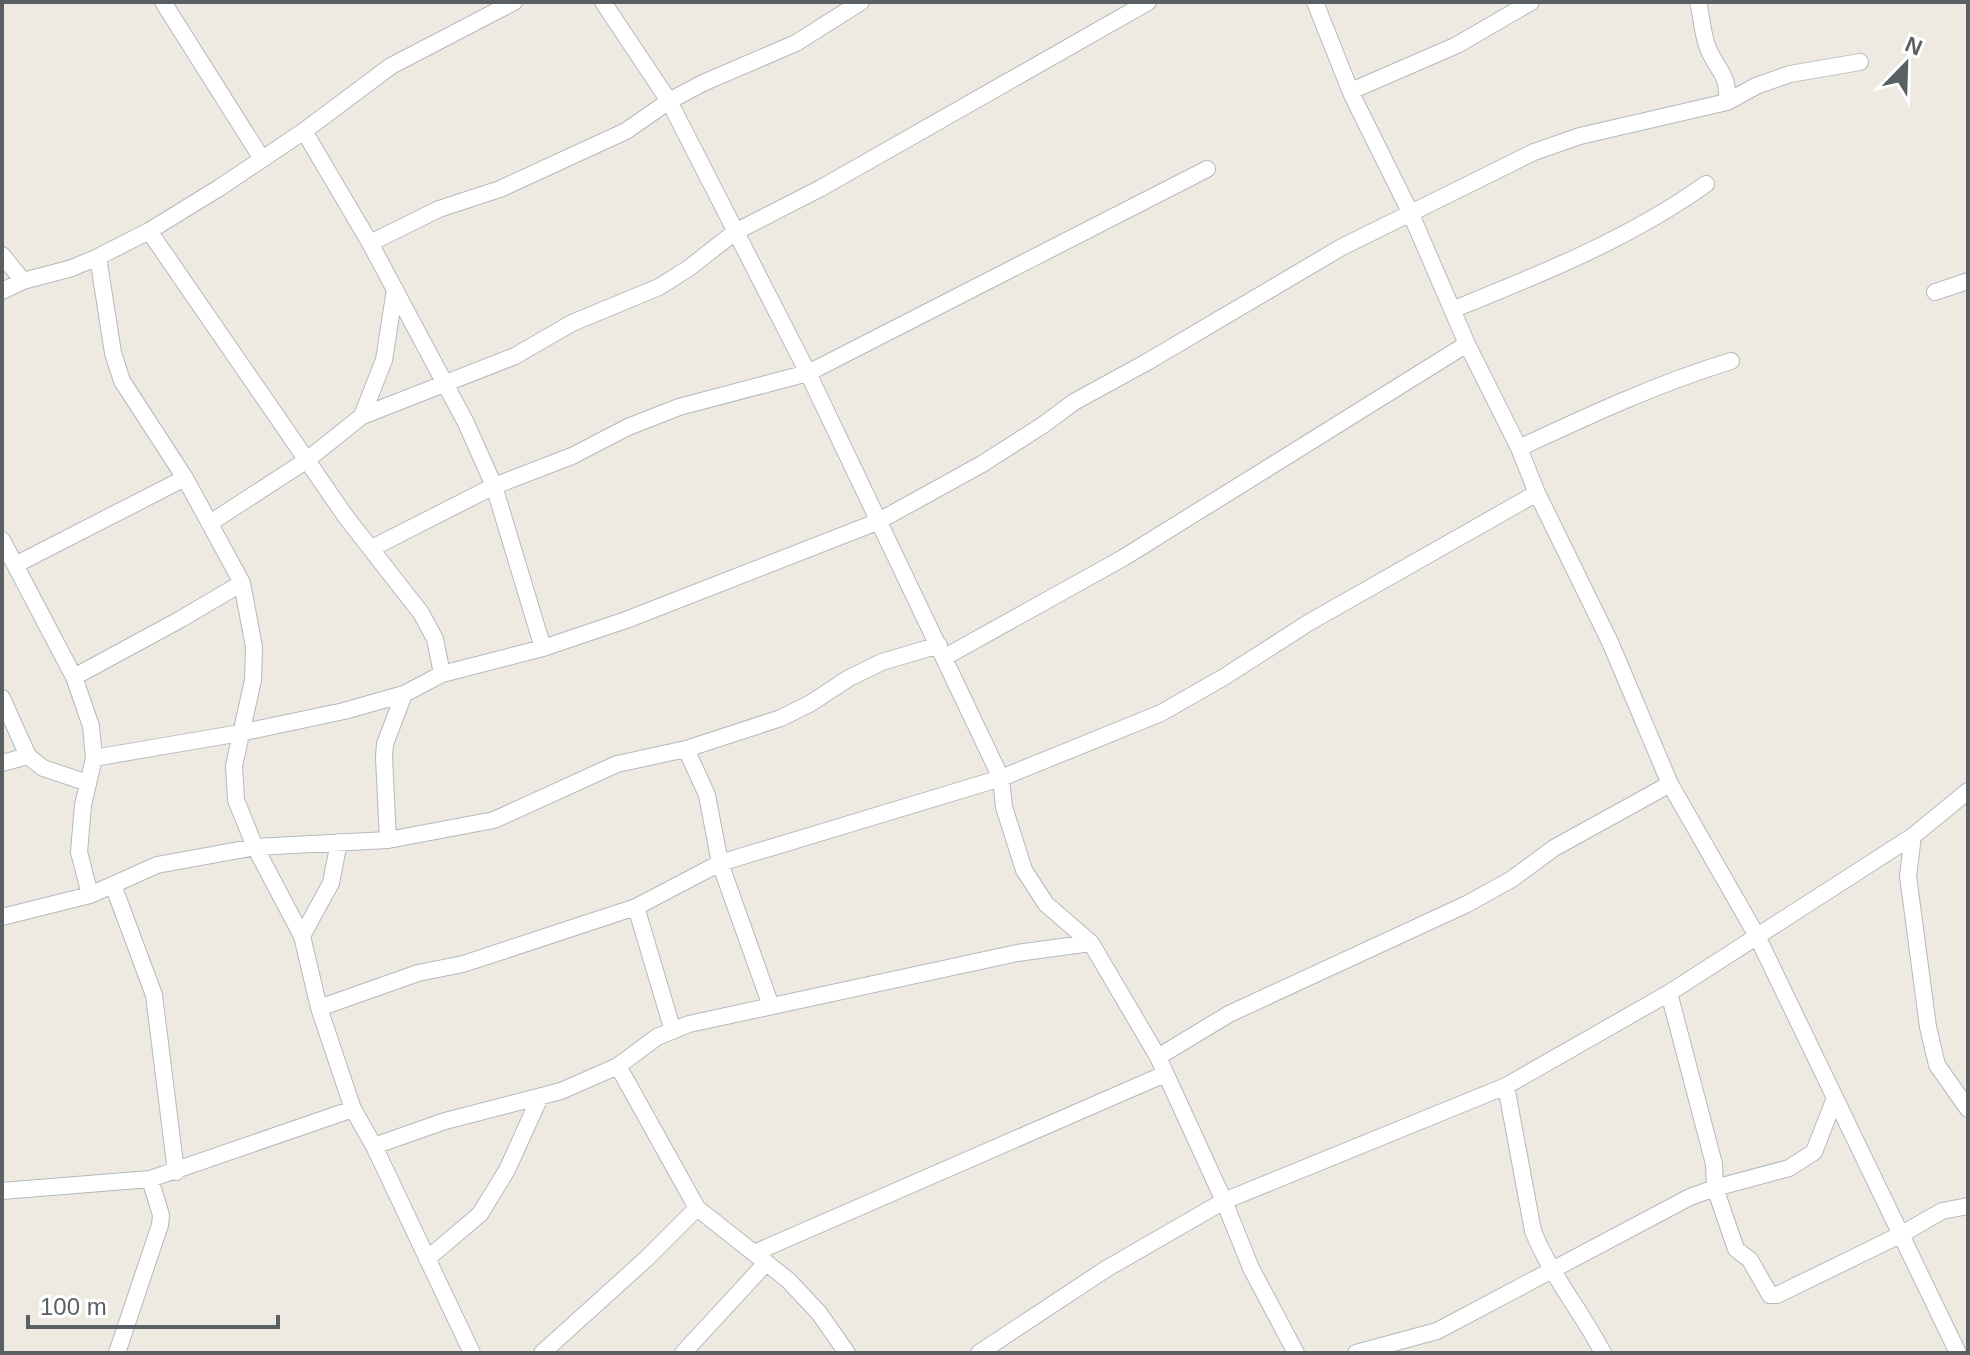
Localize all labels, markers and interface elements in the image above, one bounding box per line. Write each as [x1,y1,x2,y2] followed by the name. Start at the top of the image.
[1866,24,1946,104] north arrow
[1901,31,1926,61] text: N
[28,1279,278,1329] scale bar
[40,1293,107,1320] text: 100 m

